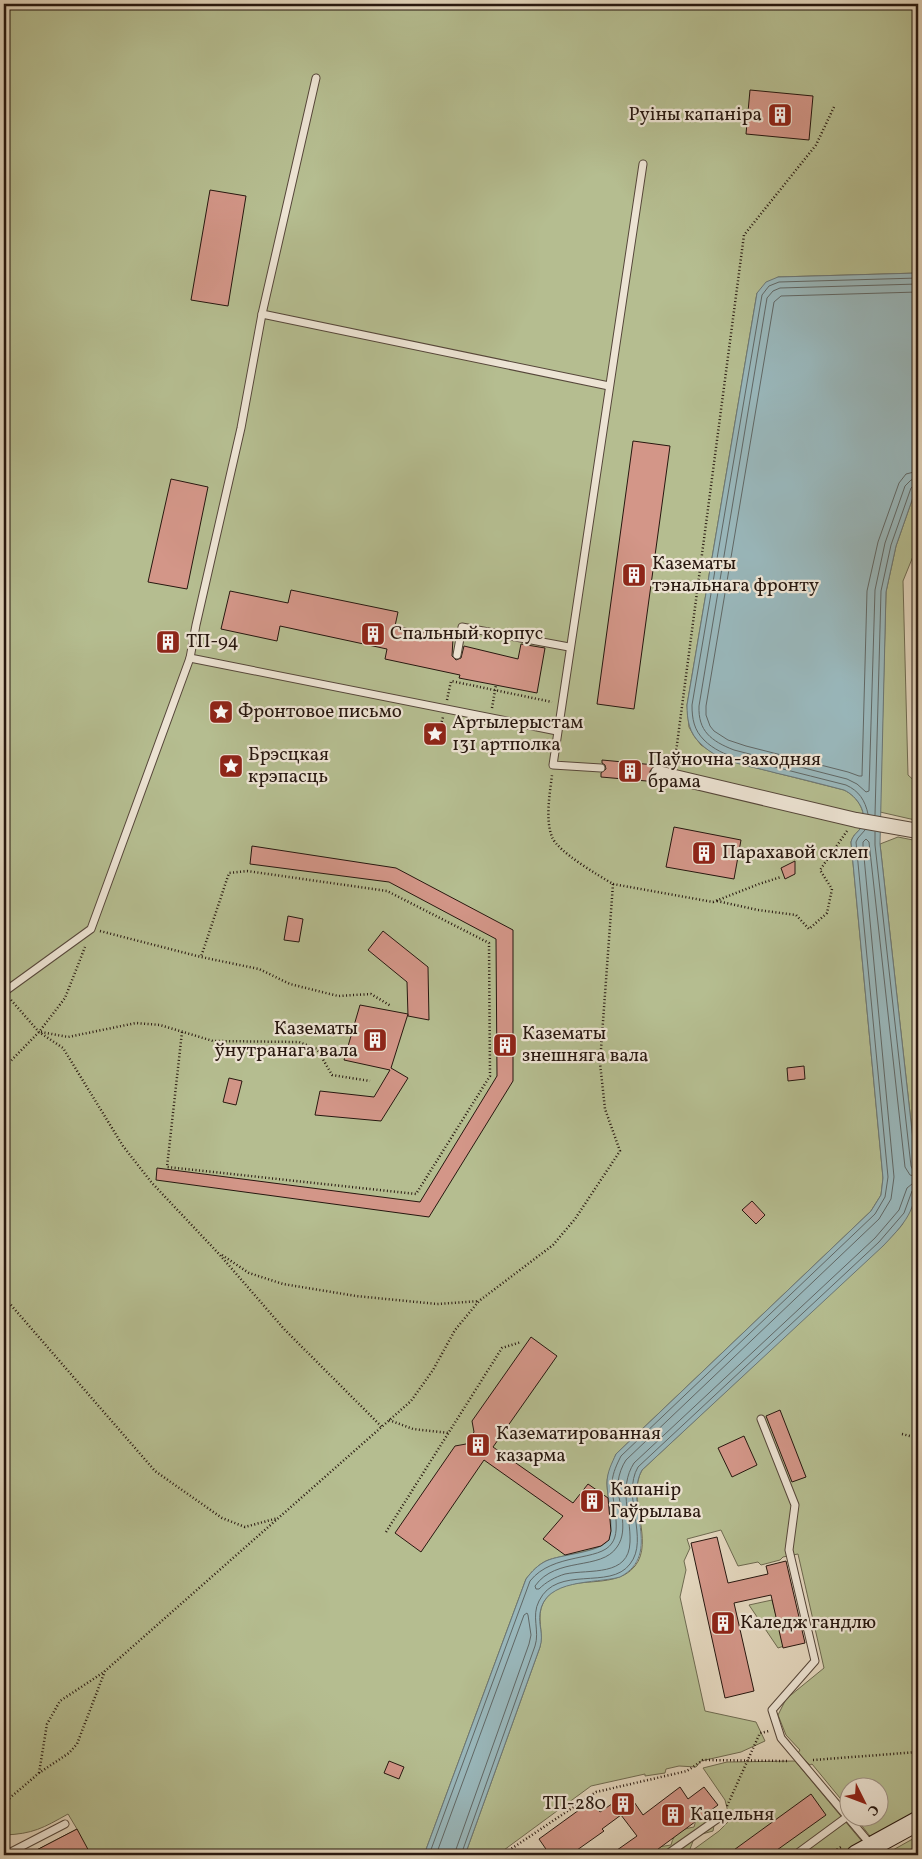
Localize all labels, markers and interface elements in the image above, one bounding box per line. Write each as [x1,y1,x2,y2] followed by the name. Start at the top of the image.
[628,102,762,128] place label: Руіны капаніра
[767,102,793,128] building icon: Руіны капаніра
[652,551,819,599] place label: Казематы тэнальнага фронту
[621,562,647,588] building icon: Казематы тэнальнага фронту
[360,621,386,647] building icon: Спальный корпус
[390,621,543,647] place label: Спальный корпус
[155,629,181,655] building icon: ТП-94
[186,629,239,655] place label: ТП-94
[208,699,234,725] place icon: Фронтовое письмо
[238,699,402,725] place label: Фронтовое письмо
[452,710,583,758] place label: Артылерыстам 131 артполка
[422,721,448,747] place icon: Артылерыстам 131 артполка
[248,742,329,790] place label: Брэсцкая крэпасць
[648,747,821,795] place label: Паўночна-заходняя брама
[218,753,244,779] place icon: Брэсцкая крэпасць
[617,758,643,784] building icon: Паўночна-заходняя брама
[691,840,717,866] building icon: Парахавой склеп
[722,840,869,866] place label: Парахавой склеп
[215,1016,358,1064] place label: Казематы ўнутранага вала
[522,1021,649,1069] place label: Казематы знешняга вала
[362,1027,388,1053] building icon: Казематы ўнутранага вала
[492,1032,518,1058] building icon: Казематы знешняга вала
[496,1421,661,1469] place label: Казематированная казарма
[465,1432,491,1458] building icon: Казематированная казарма
[610,1477,702,1525] place label: Капанір Гаўрылава
[579,1488,605,1514] building icon: Капанір Гаўрылава
[710,1610,736,1636] building icon: Каледж гандлю
[740,1610,876,1636] place label: Каледж гандлю
[840,1776,890,1826] north arrow
[543,1791,606,1817] place label: ТП-280
[610,1791,636,1817] building icon: ТП-280
[862,1800,883,1819] text: С
[660,1802,686,1828] building icon: Кацельня
[690,1802,774,1828] place label: Кацельня

